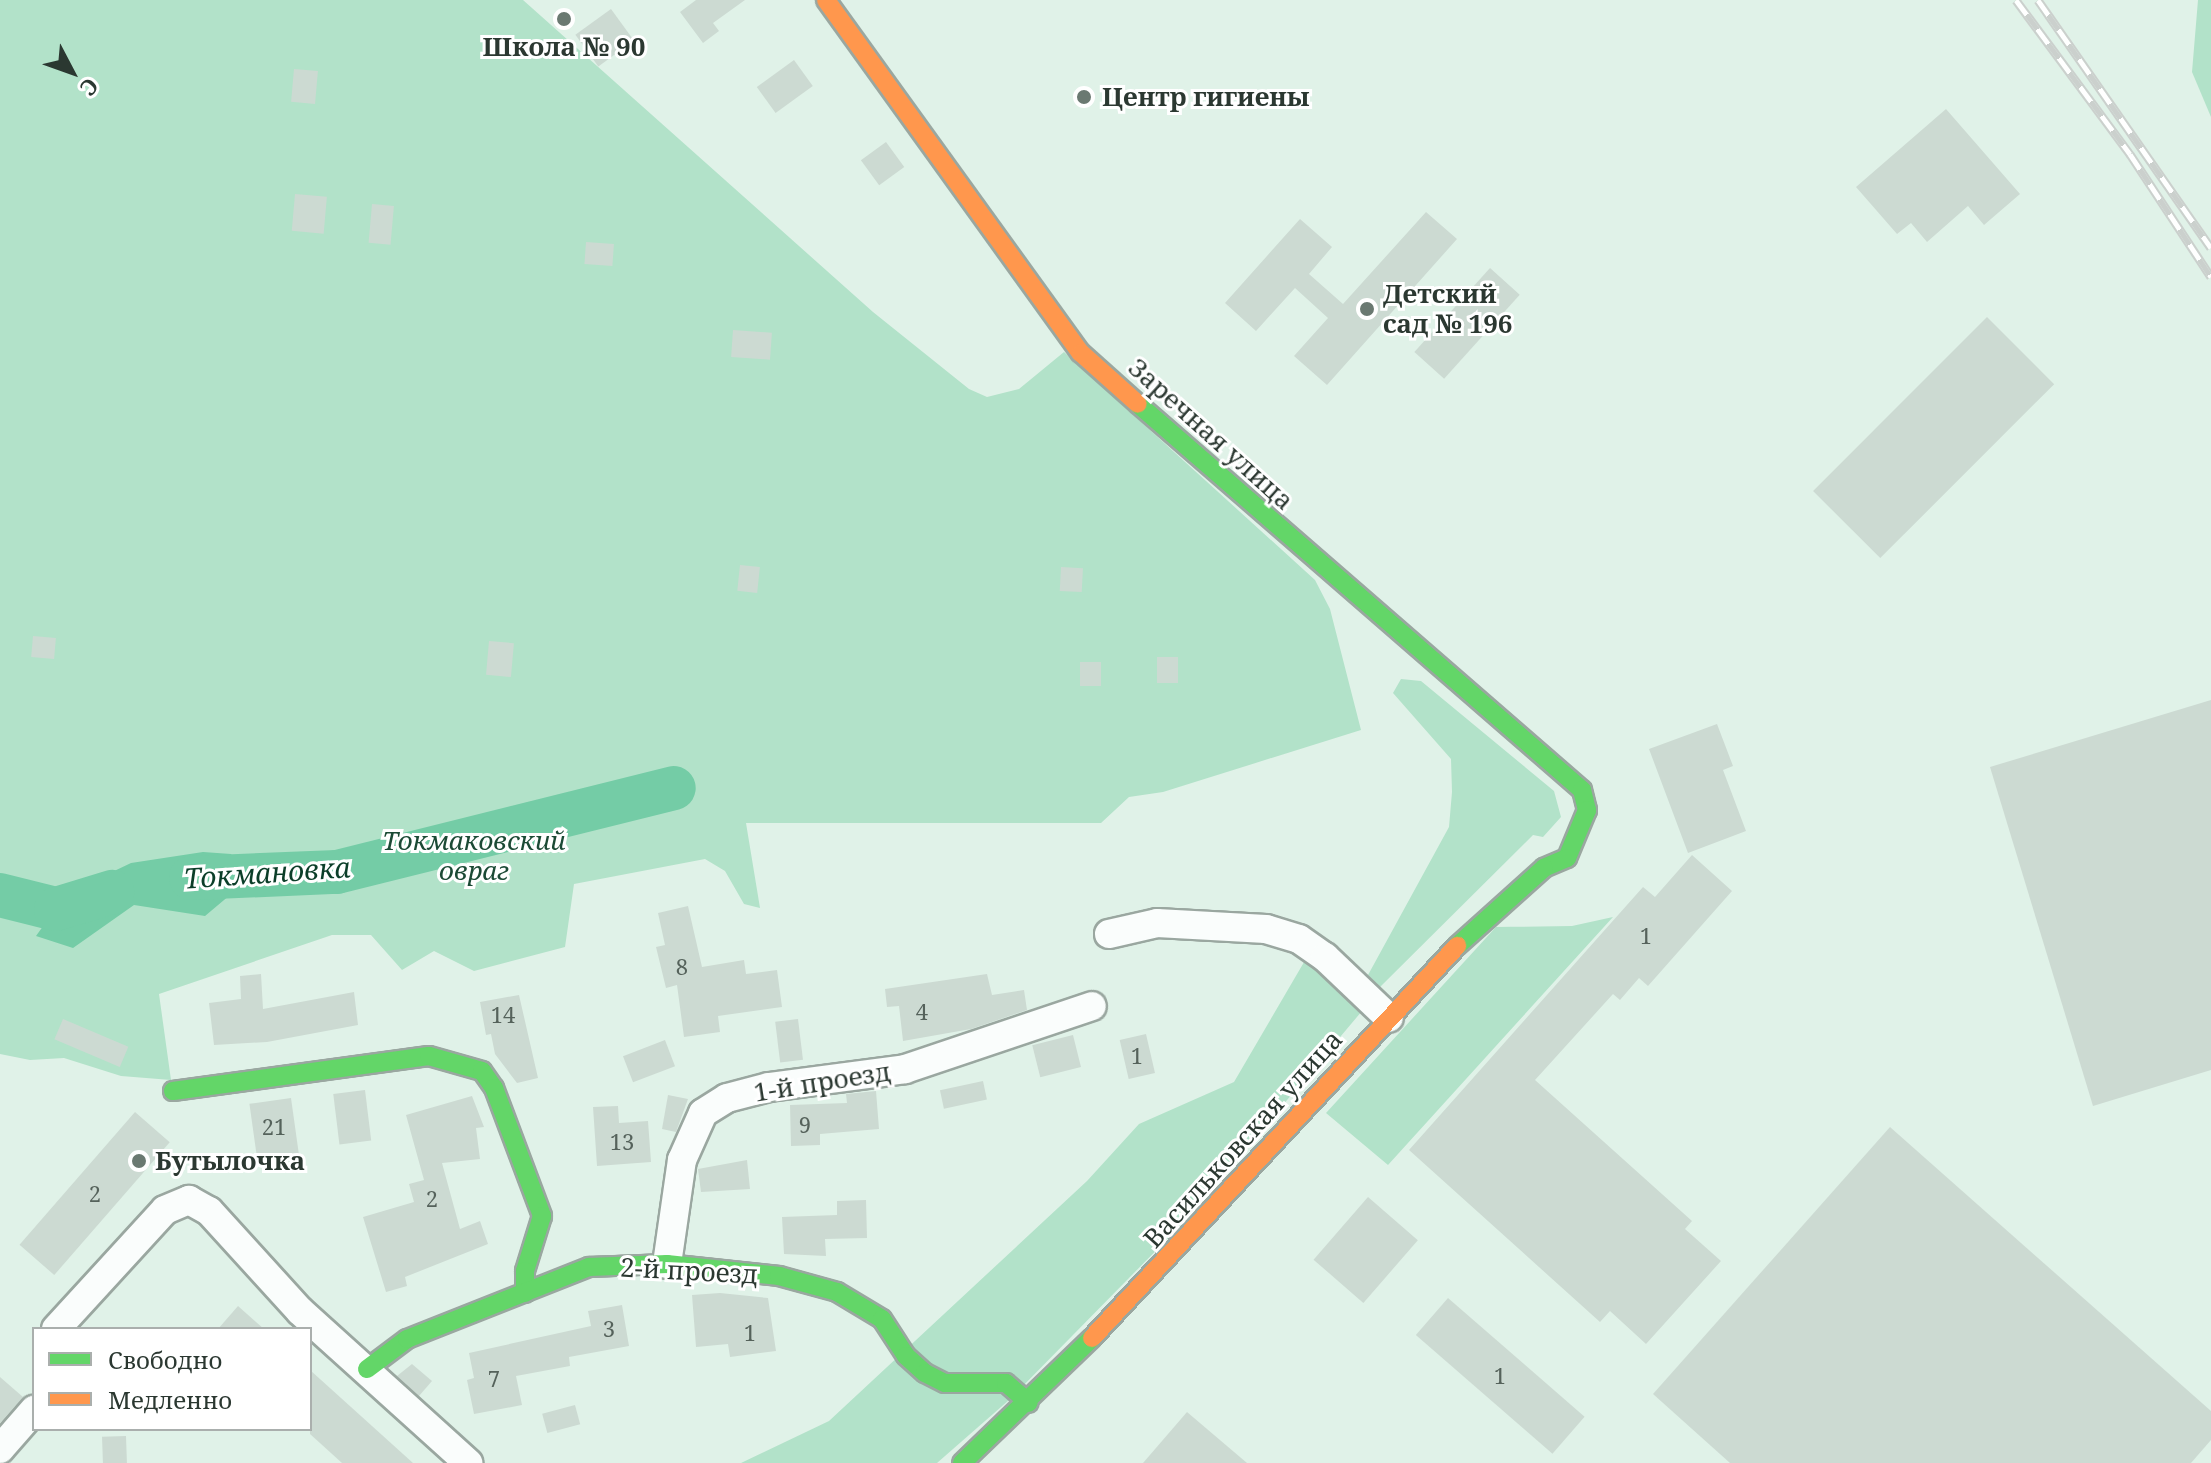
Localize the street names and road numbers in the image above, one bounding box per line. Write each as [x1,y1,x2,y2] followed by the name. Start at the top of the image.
[1122,352,1300,516] street label: Заречная улица
[1137,1024,1349,1254] street label: Васильковская улица
[751,1056,893,1108] street label: 1-й проезд
[619,1252,759,1290] street label: 2-й проезд

